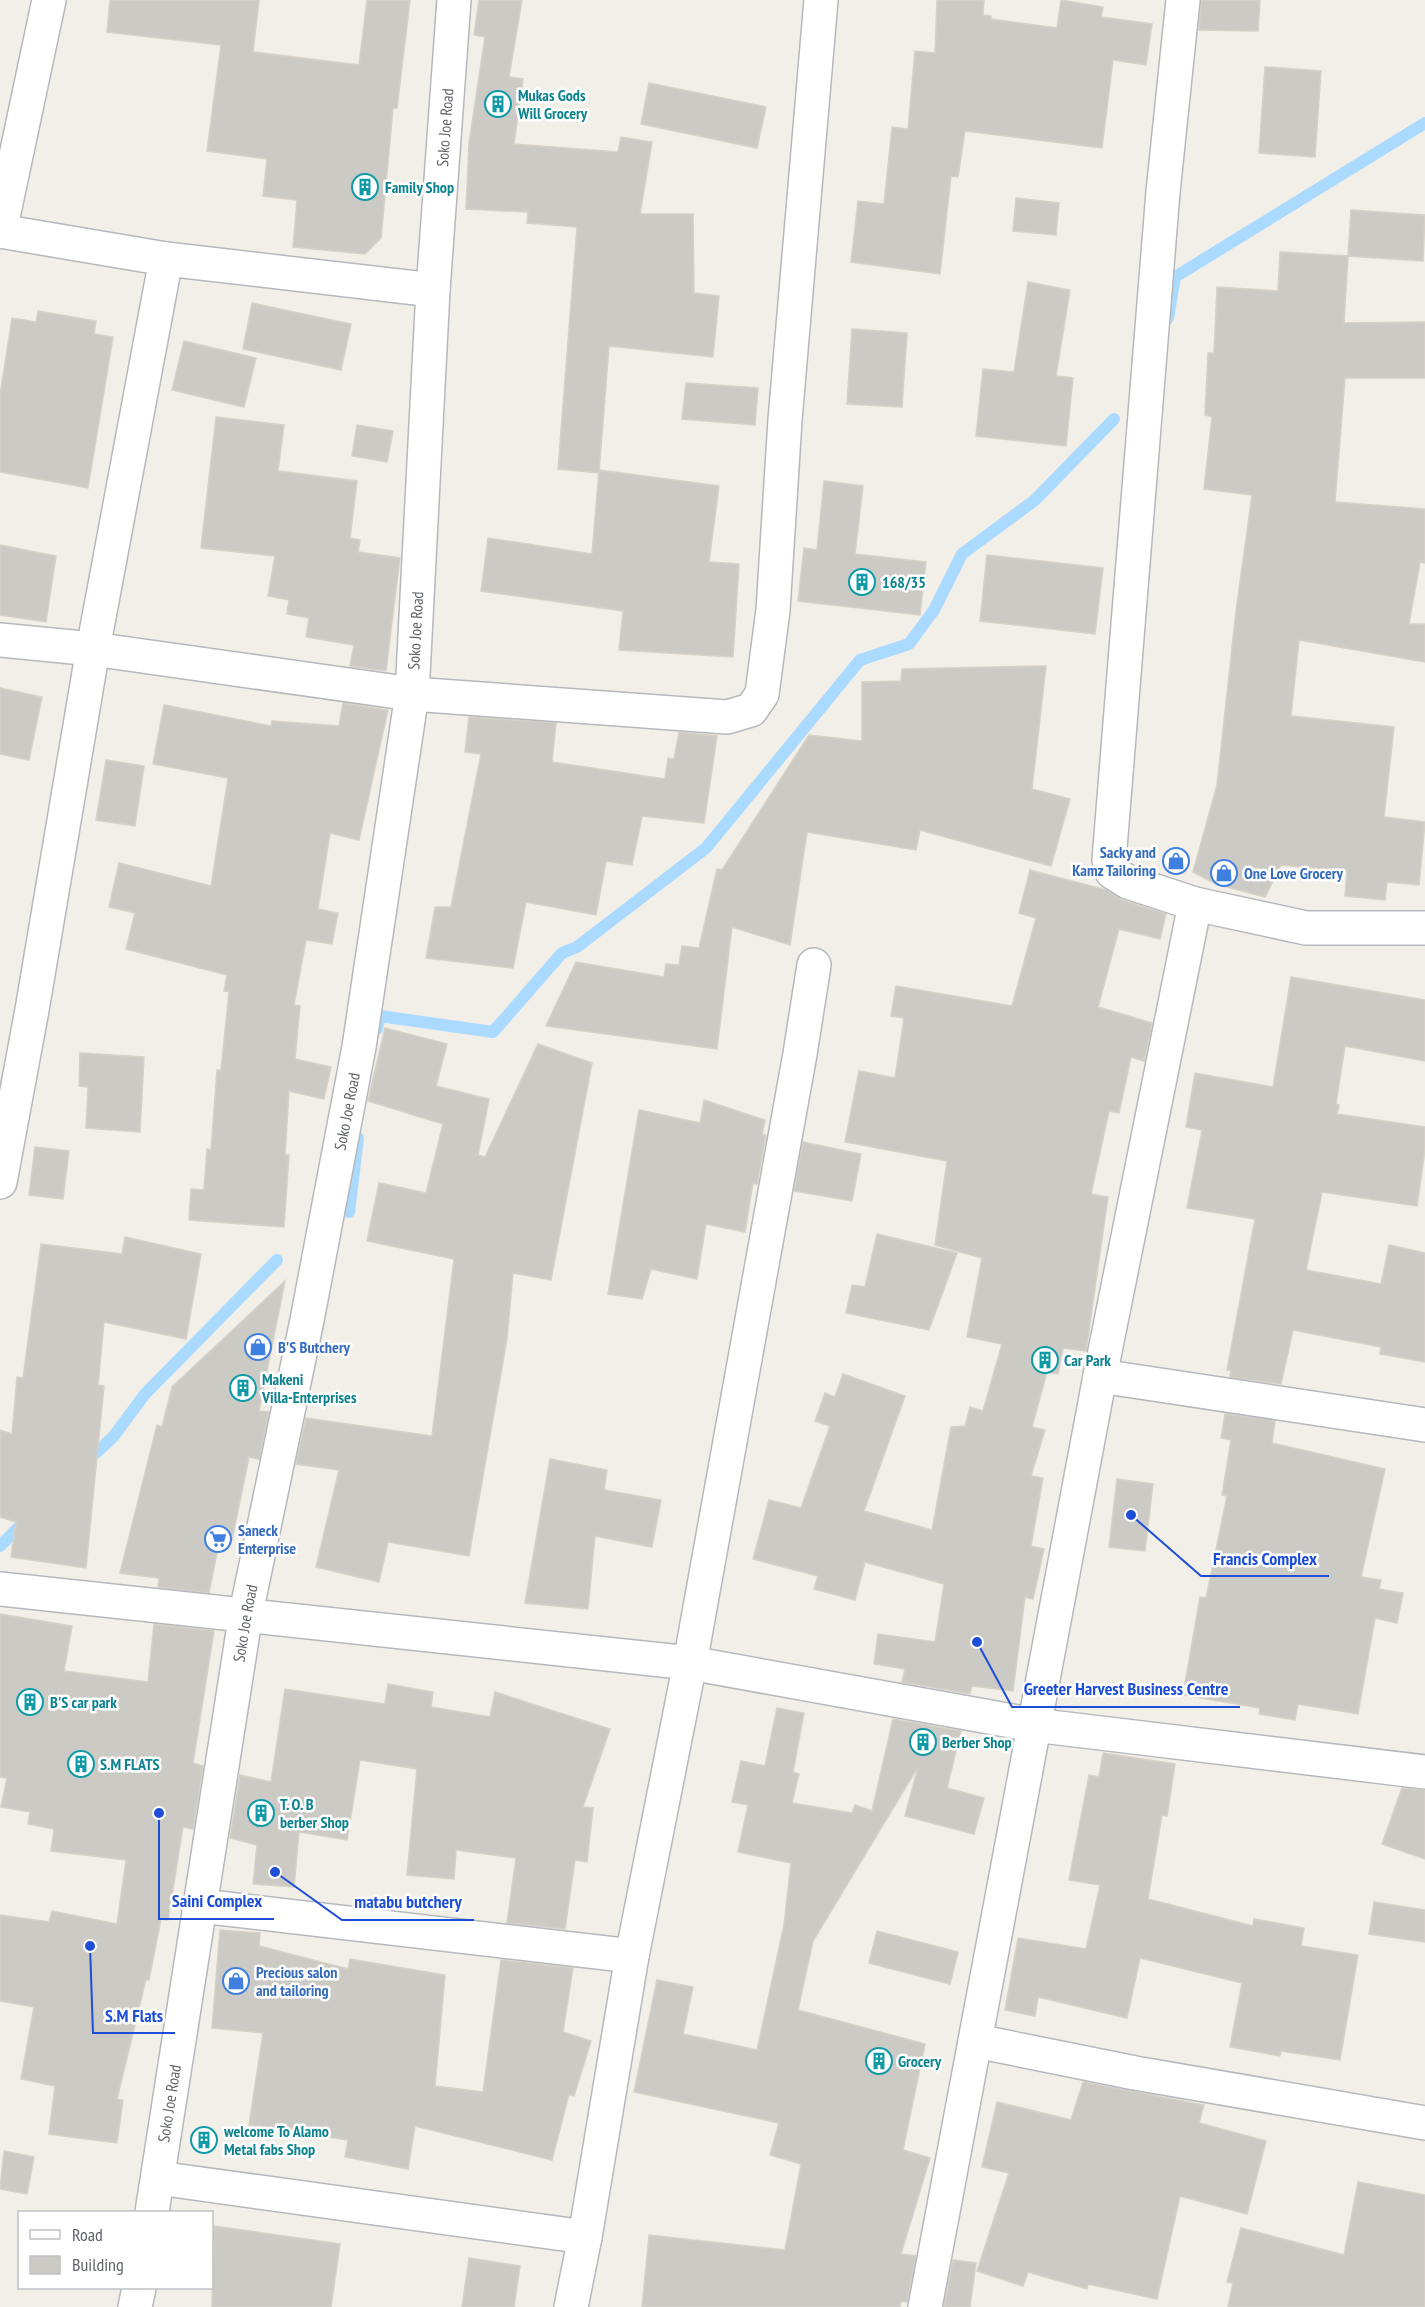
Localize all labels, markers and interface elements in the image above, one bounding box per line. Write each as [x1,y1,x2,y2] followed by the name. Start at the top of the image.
[517,85,588,123] place label: Mukas Gods Will Grocery
[432,88,458,167] street label: Soko Joe Road
[483,89,513,119] building icon: Mukas Gods Will Grocery
[350,172,380,202] building icon: Family Shop
[385,177,454,197] place label: Family Shop
[847,567,877,597] building icon: 168/35
[882,572,926,592] place label: 168/35
[403,591,427,670] street label: Soko Joe Road
[1072,842,1156,880] place label: Sacky and Kamz Tailoring
[1161,846,1191,876] shop icon: Sacky and Kamz Tailoring
[1209,858,1239,888] shop icon: One Love Grocery
[1244,863,1343,883] place label: One Love Grocery
[330,1071,364,1152] street label: Soko Joe Road
[243,1332,273,1362] shop icon: B'S Butchery
[278,1337,351,1357] place label: B'S Butchery
[1030,1345,1060,1375] building icon: Car Park
[1064,1350,1111,1370] place label: Car Park
[261,1369,357,1407] place label: Makeni Villa-Enterprises
[228,1373,258,1403] building icon: Makeni Villa-Enterprises
[238,1520,296,1558] place label: Saneck Enterprise
[203,1524,233,1554] supermarket icon: Saneck Enterprise
[1201,1540,1329,1576] callout: Francis Complex
[1213,1547,1317,1570] text: Francis Complex
[228,1583,262,1663] street label: Soko Joe Road
[1012,1671,1240,1707] callout: Greeter Harvest Business Centre
[1024,1677,1229,1700] text: Greeter Harvest Business Centre
[15,1687,45,1717] building icon: B'S car park
[50,1692,117,1712] place label: B'S car park
[908,1727,938,1757] building icon: Berber Shop
[942,1732,1012,1752] place label: Berber Shop
[66,1749,96,1779] building icon: S.M FLATS
[100,1754,160,1774] place label: S.M FLATS
[280,1794,349,1832] place label: T. O. B berber Shop
[246,1798,276,1828] building icon: T. O. B berber Shop
[159,1883,274,1919] callout: Saini Complex
[342,1884,474,1920] callout: matabu butchery
[172,1889,262,1912] text: Saini Complex
[354,1890,463,1913] text: matabu butchery
[256,1962,338,2000] place label: Precious salon and tailoring
[221,1966,251,1996] shop icon: Precious salon and tailoring
[93,1997,175,2033] callout: S.M Flats
[105,2004,163,2027] text: S.M Flats
[864,2046,894,2076] building icon: Grocery
[898,2051,942,2071] place label: Grocery
[153,2063,185,2144] street label: Soko Joe Road
[223,2121,329,2159] place label: welcome To Alamo Metal fabs Shop
[189,2125,219,2155] building icon: welcome To Alamo Metal fabs Shop
[18,2211,213,2289] legend
[72,2223,103,2246] text: Road
[72,2253,124,2276] text: Building

